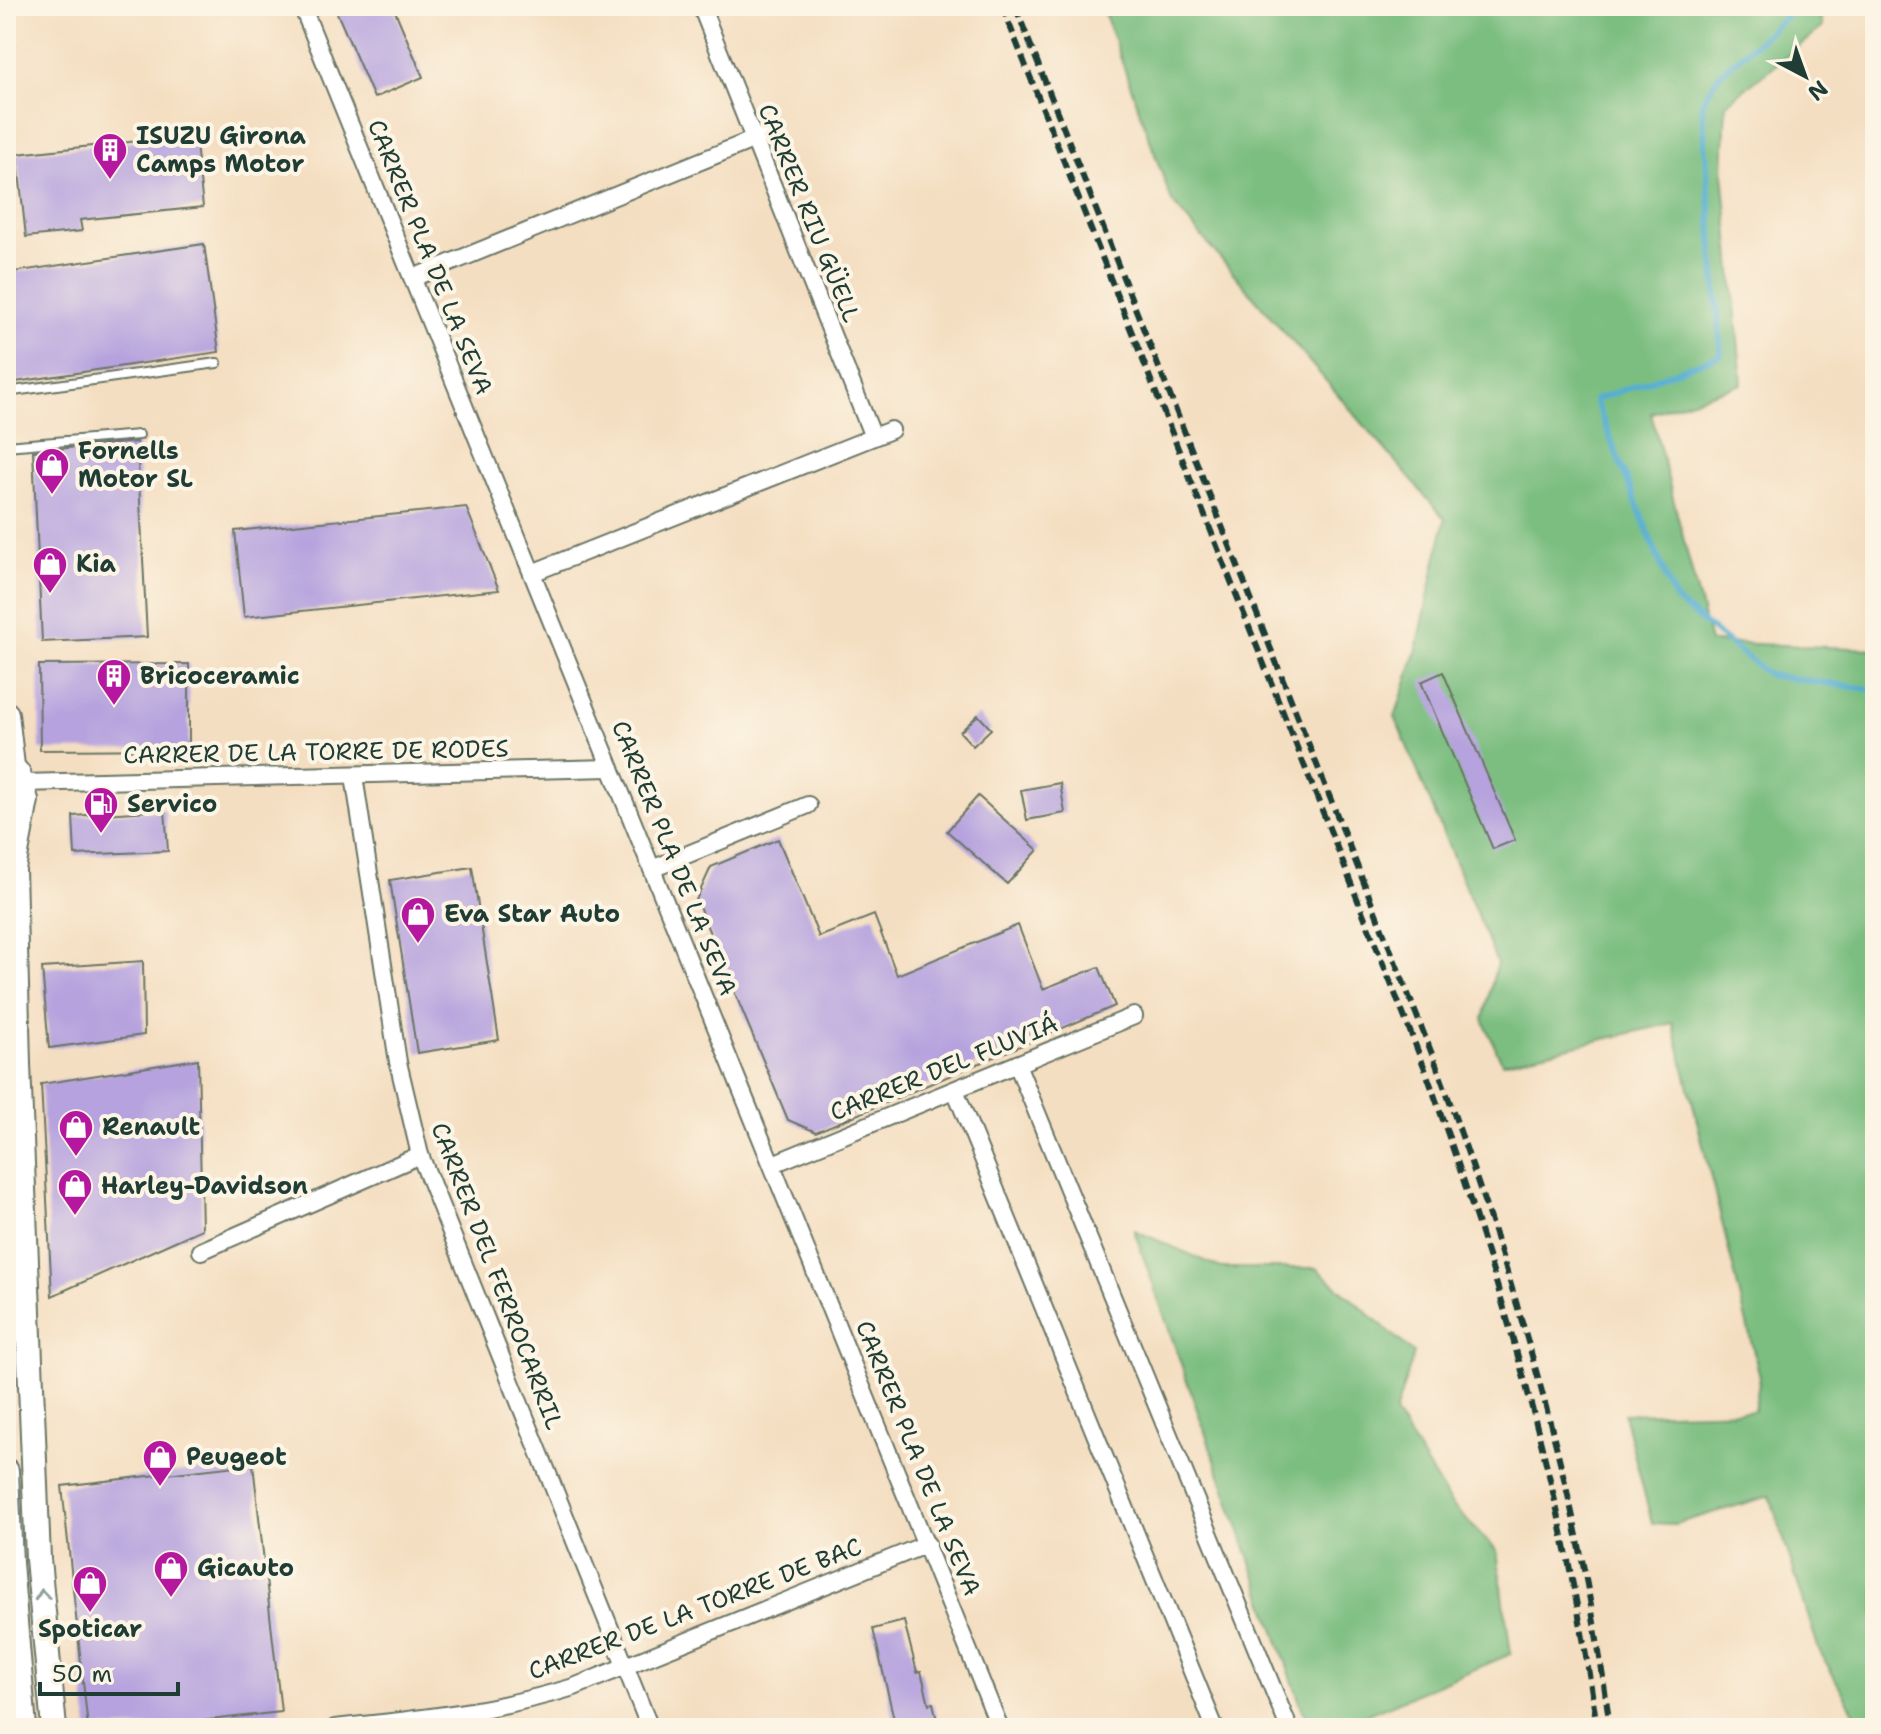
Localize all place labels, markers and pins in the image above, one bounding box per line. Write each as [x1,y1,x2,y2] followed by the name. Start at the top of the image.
[136,120,307,180] place label: ISUZU Girona Camps Motor
[91,131,129,181] building icon: ISUZU Girona Camps Motor
[78,435,193,495] place label: Fornells Motor SL
[33,446,71,496] shop icon: Fornells Motor SL
[31,545,69,595] shop icon: Kia
[76,548,117,580] place label: Kia
[95,657,133,707] building icon: Bricoceramic
[140,660,300,692] place label: Bricoceramic
[82,785,120,835] fuel station icon: Servico
[127,788,217,820] place label: Servico
[399,895,437,945] shop icon: Eva Star Auto
[444,898,620,930] place label: Eva Star Auto
[57,1108,95,1158] shop icon: Renault
[102,1111,201,1143] place label: Renault
[56,1167,94,1217] shop icon: Harley-Davidson
[101,1170,308,1202] place label: Harley-Davidson
[141,1438,179,1488] shop icon: Peugeot
[186,1441,287,1473] place label: Peugeot
[152,1549,190,1599] shop icon: Gicauto
[197,1552,294,1584] place label: Gicauto
[71,1564,109,1614] shop icon: Spoticar
[38,1613,142,1645] place label: Spoticar

